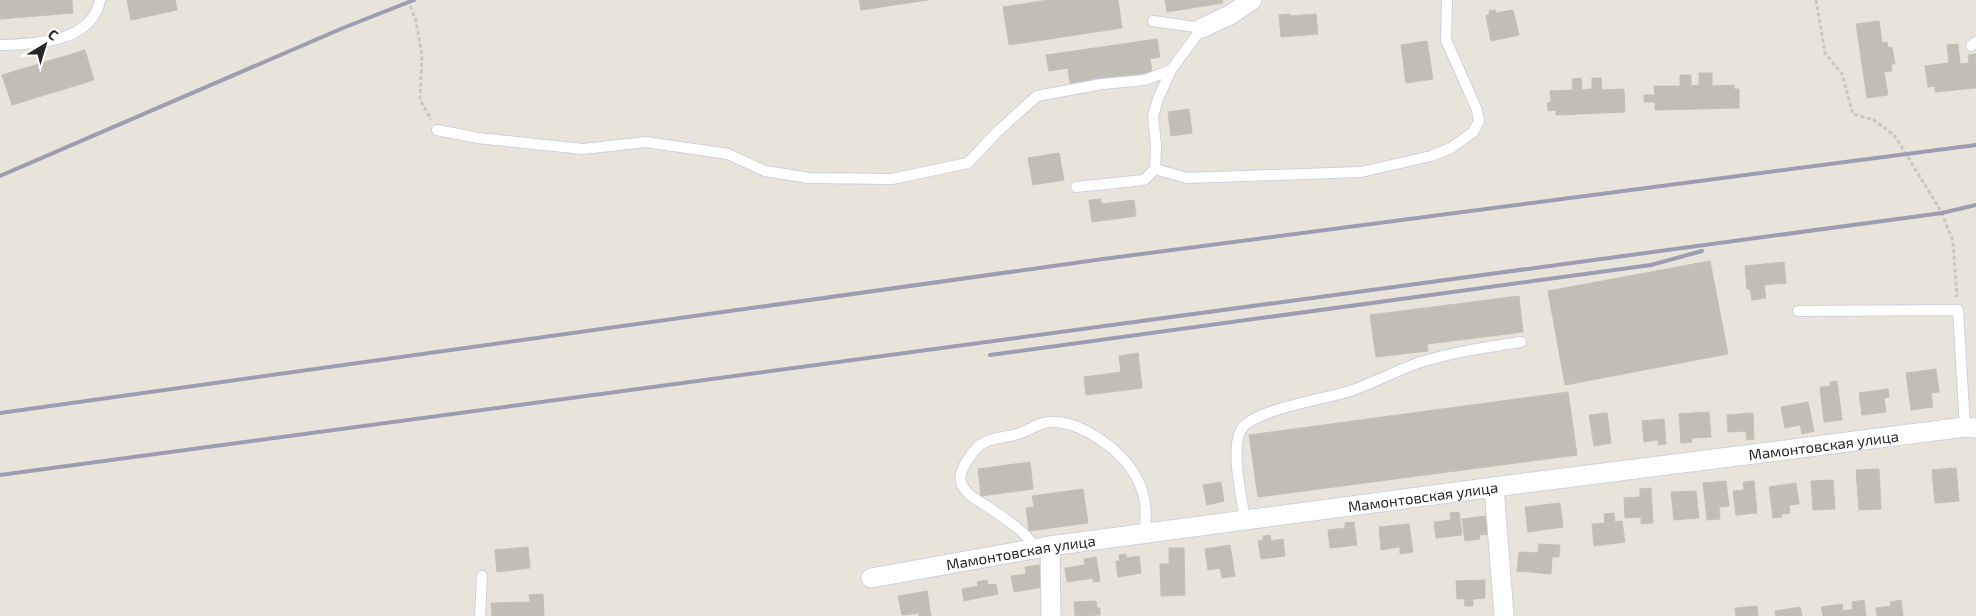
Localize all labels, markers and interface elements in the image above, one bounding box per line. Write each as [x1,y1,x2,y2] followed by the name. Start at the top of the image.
[20,20,70,70] north arrow
[45,25,62,44] text: С
[1747,427,1900,463] street label: Мамонтовская улица
[1347,478,1499,515] street label: Мамонтовская улица
[945,531,1097,573] street label: Мамонтовская улица

